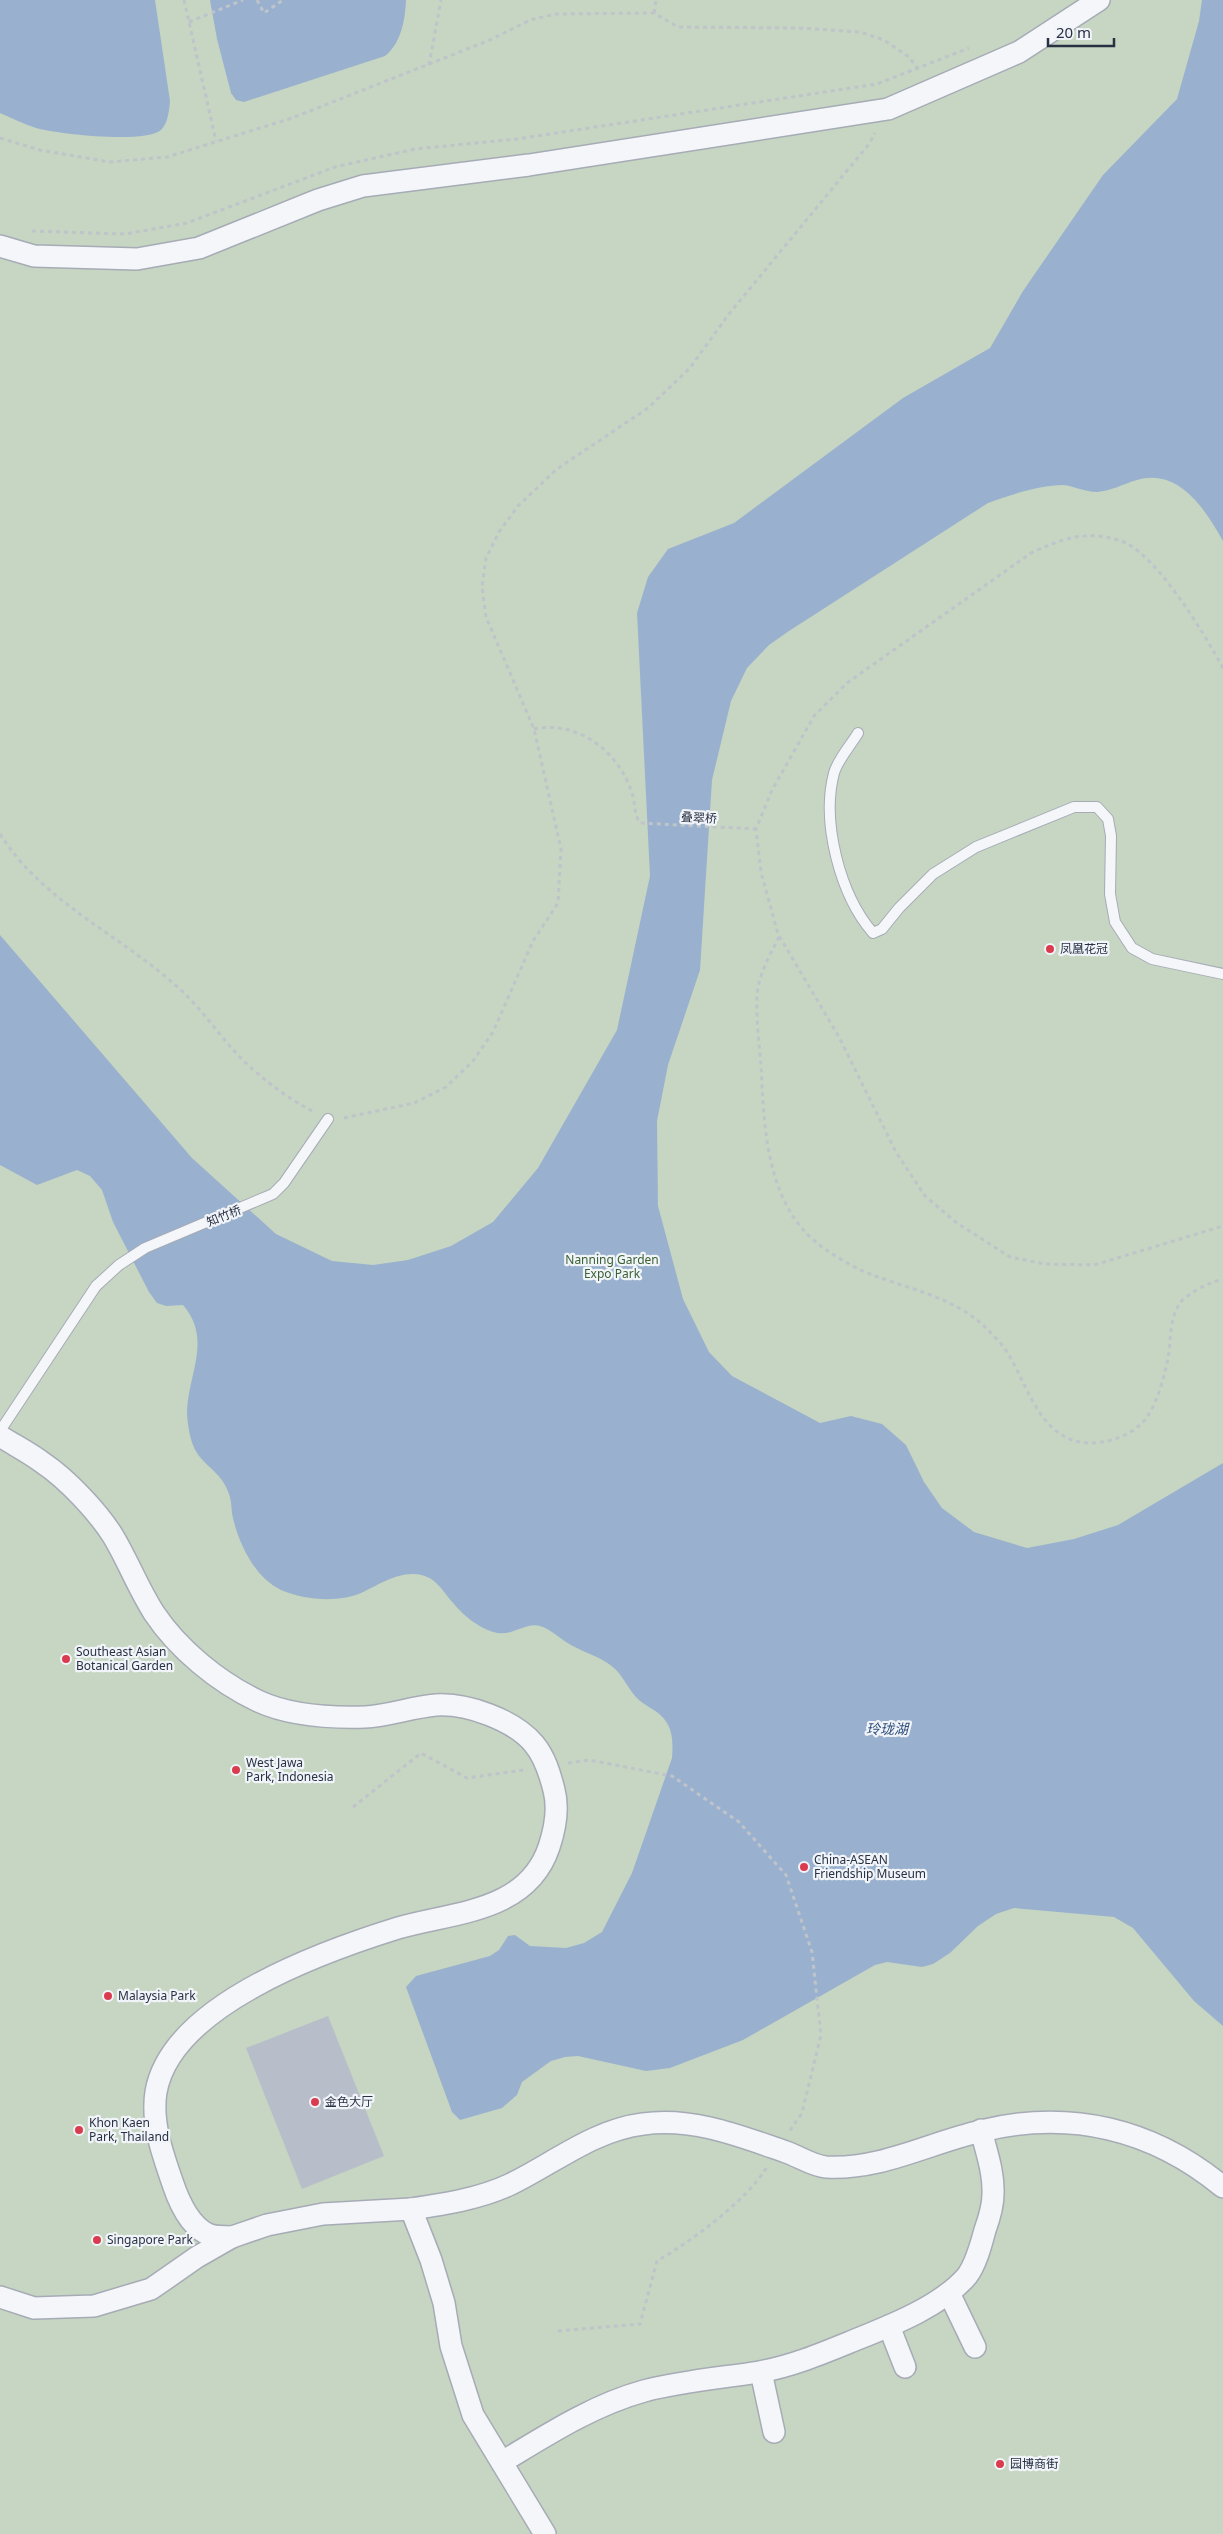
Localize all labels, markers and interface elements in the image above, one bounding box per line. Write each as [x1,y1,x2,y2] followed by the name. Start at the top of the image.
[1048,15,1114,47] scale bar
[1056,22,1091,42] text: 20 m
[681,808,717,827] street label: 叠翠桥
[1060,940,1108,957] place label: 凤凰花冠
[1044,943,1056,955] marker: 凤凰花冠
[204,1201,244,1230] street label: 知竹桥
[565,1251,659,1282] park label: Nanning Garden Expo Park
[76,1643,173,1674] place label: Southeast Asian Botanical Garden
[60,1653,72,1665] marker: Southeast Asian Botanical Garden
[866,1719,910,1738] water label: 玲珑湖
[246,1754,334,1785] place label: West Jawa Park, Indonesia
[230,1764,242,1776] marker: West Jawa Park, Indonesia
[814,1851,926,1882] place label: China-ASEAN Friendship Museum
[798,1861,810,1873] marker: China-ASEAN Friendship Museum
[118,1987,196,2004] place label: Malaysia Park
[102,1990,114,2002] marker: Malaysia Park
[325,2093,373,2110] place label: 金色大厅
[309,2096,321,2108] marker: 金色大厅
[89,2114,169,2145] place label: Khon Kaen Park, Thailand
[73,2124,85,2136] marker: Khon Kaen Park, Thailand
[107,2231,193,2248] place label: Singapore Park
[91,2234,103,2246] marker: Singapore Park
[1010,2455,1058,2472] place label: 园博商街
[994,2458,1006,2470] marker: 园博商街

